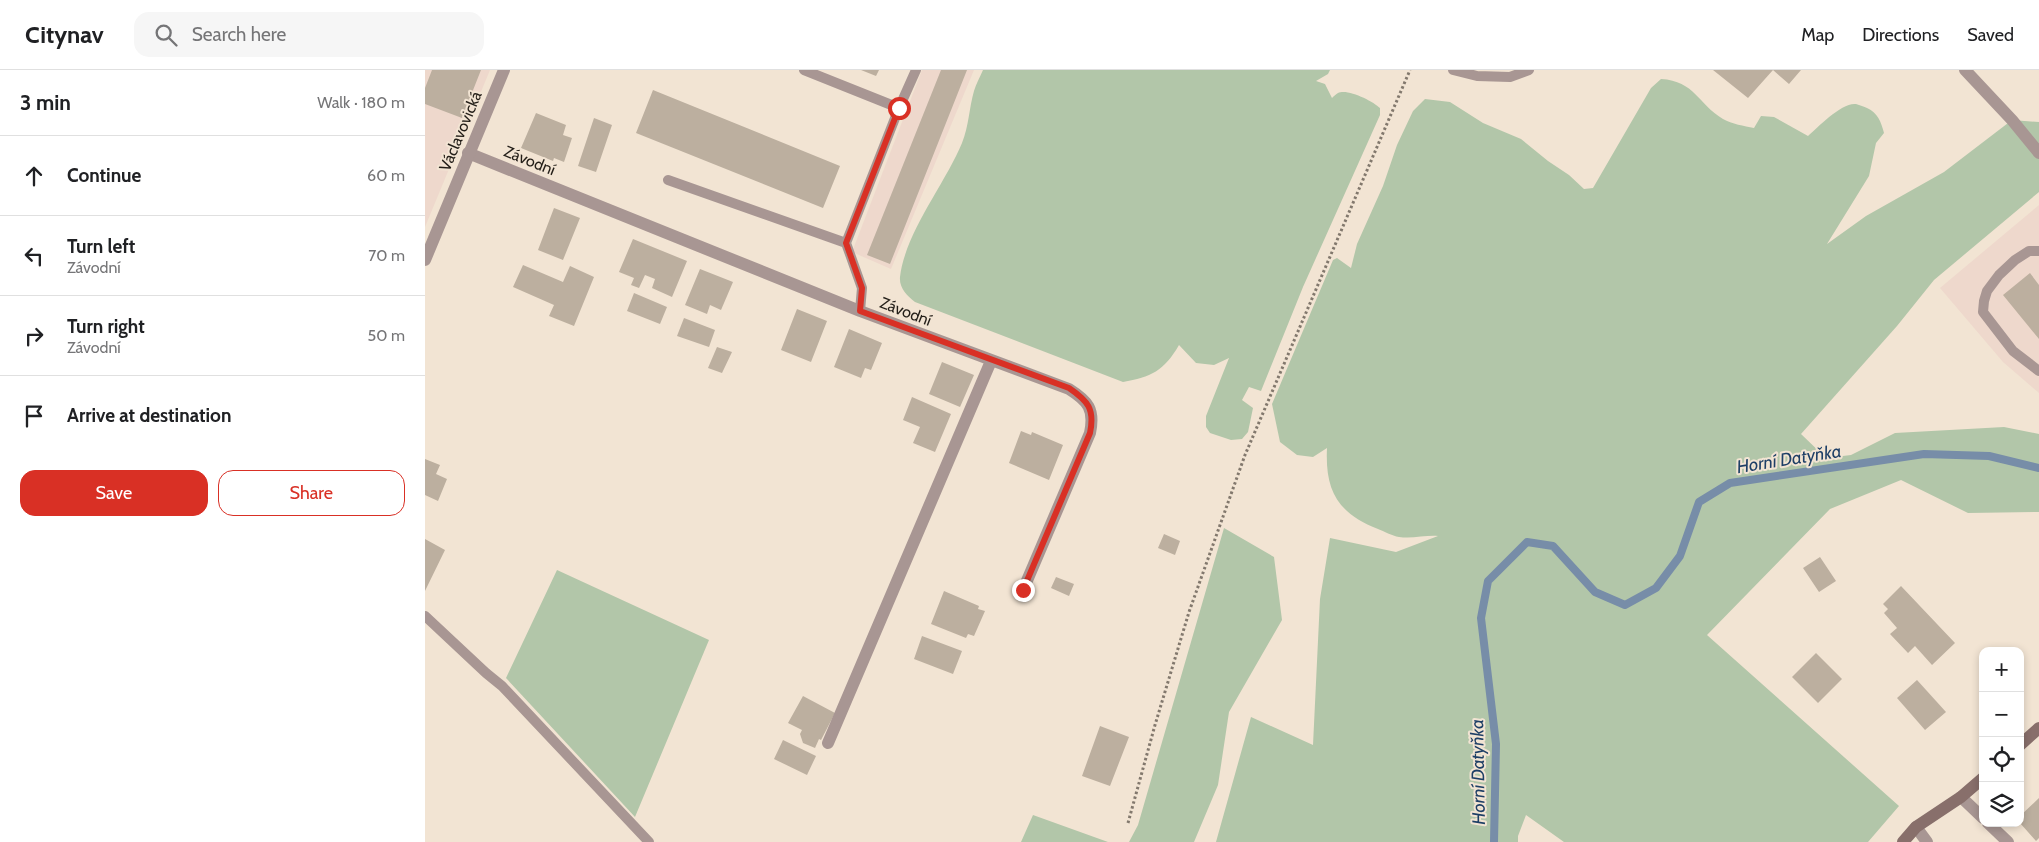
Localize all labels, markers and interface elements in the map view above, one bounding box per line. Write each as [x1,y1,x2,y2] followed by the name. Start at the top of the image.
[134,12,484,57] search box
[25,20,104,49] text: Citynav
[152,21,180,49] icon: search
[192,23,286,46] text: Search here
[1801,24,1834,46] text: Map
[1862,24,1939,46] text: Directions
[1967,24,2014,46] text: Saved
[435,88,486,174] street label: Václavovická
[20,90,71,115] text: 3 min
[317,93,405,112] text: Walk · 180 m
[888,97,911,120] route start
[501,142,559,180] street label: Závodní
[20,162,48,190] icon: ahead
[67,164,141,187] text: Continue
[367,166,405,185] text: 60 m
[67,235,135,258] text: Turn left
[20,242,48,270] icon: left
[368,246,405,265] text: 70 m
[67,258,121,277] text: Závodní
[877,293,935,330] street label: Závodní
[67,315,145,338] text: Turn right
[20,322,48,350] icon: right
[368,326,405,345] text: 50 m
[67,338,121,357] text: Závodní
[20,402,48,430] icon: arrive
[67,404,231,427] text: Arrive at destination
[1735,440,1843,478] water label: Horní Datyňka
[20,470,208,516] button: Save
[218,470,405,516] button: Share
[1012,579,1035,602] route end
[1979,647,2024,827] map controls
[1979,647,2024,692] button: +
[1979,692,2024,737] button: −
[1466,719,1490,825] water label: Horní Datyňka
[1979,737,2024,782] button: locate
[1979,782,2024,827] button: layers

